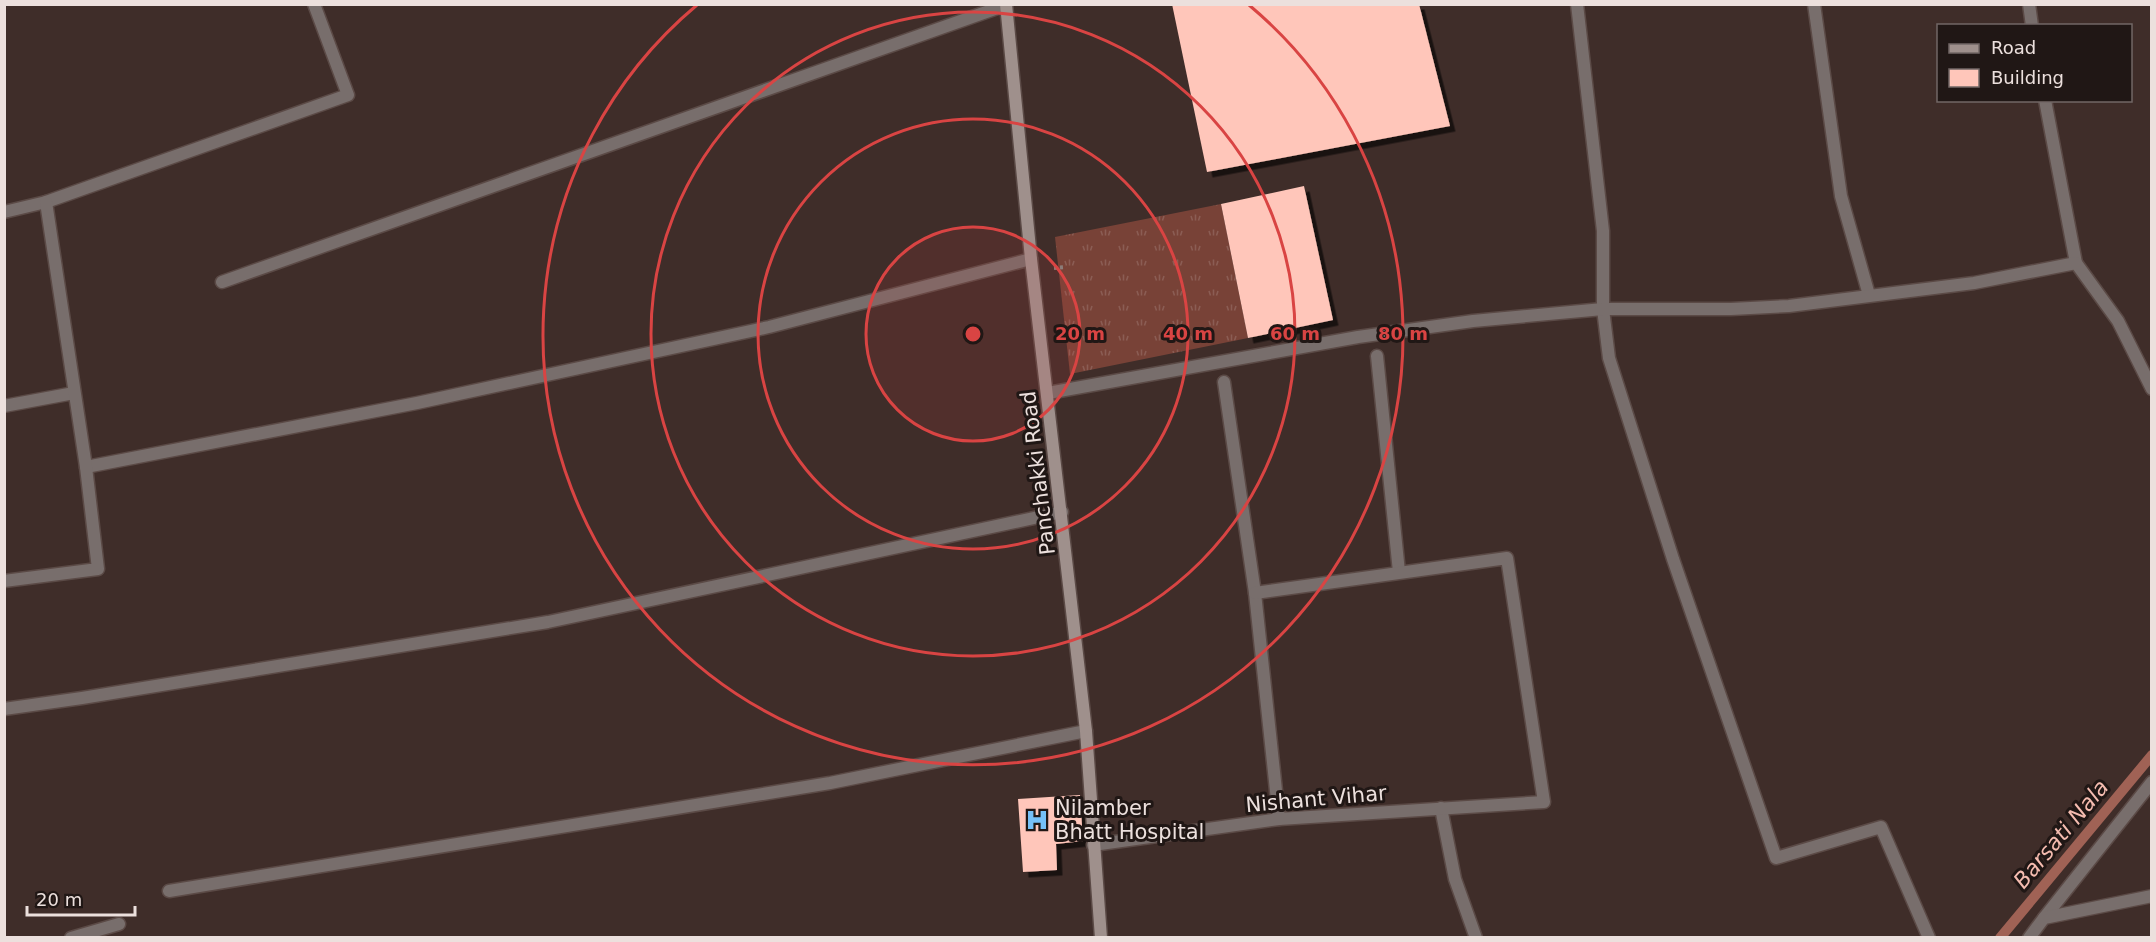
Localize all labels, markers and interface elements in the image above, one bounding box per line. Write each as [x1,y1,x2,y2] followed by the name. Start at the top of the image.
[1937,24,2132,102] legend
[1991,37,2036,58] text: Road
[1991,67,2064,88] text: Building
[1055,323,1105,344] text: 20 m
[1163,323,1213,344] text: 40 m
[1270,323,1320,344] text: 60 m
[1378,323,1428,344] text: 80 m
[963,324,983,344] centre of rings
[1016,390,1060,556] street label: Panchakki Road
[2008,775,2114,893] water label: Barsati Nala
[1245,781,1388,817] street label: Nishant Vihar
[1055,796,1204,844] place label: Nilamber Bhatt Hospital
[1024,807,1050,833] hospital icon: Nilamber Bhatt Hospital
[27,879,135,917] scale bar
[36,889,82,910] text: 20 m

